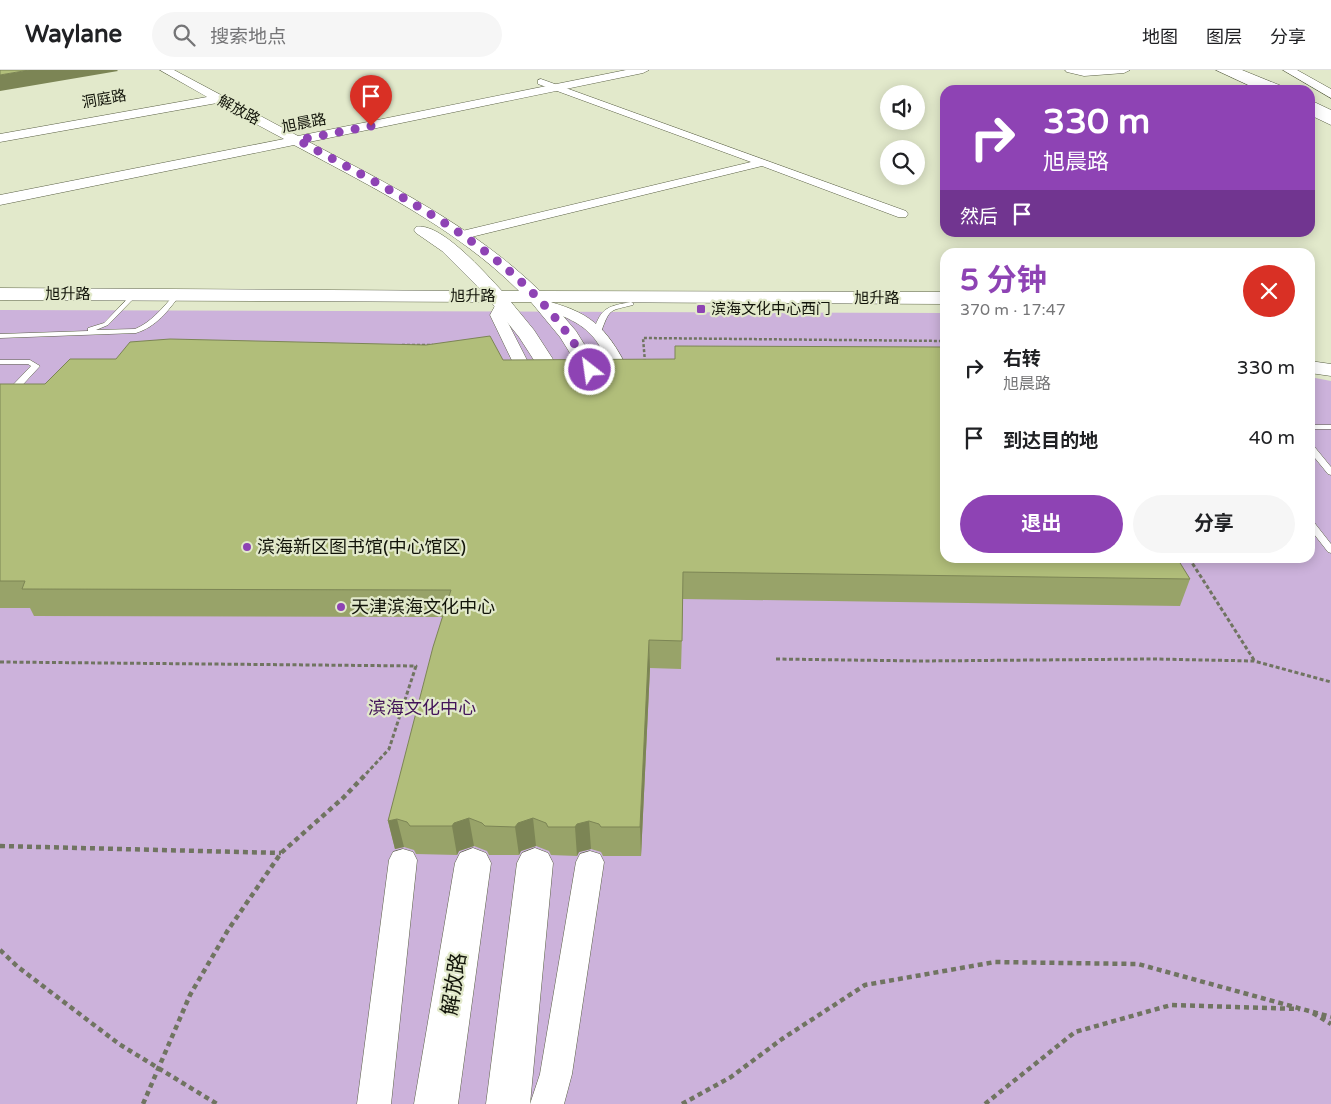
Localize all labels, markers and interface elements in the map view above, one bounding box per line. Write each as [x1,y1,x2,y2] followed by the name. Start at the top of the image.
[152,12,502,57] search box
[25,20,122,49] text: Waylane
[170,21,198,49] icon: search
[210,26,286,48] text: 搜索地点
[1142,26,1178,48] text: 地图
[1206,26,1242,48] text: 图层
[1270,26,1306,48] text: 分享
[350,75,392,126] pin
[357,82,385,110] icon: arrive
[880,85,925,185] map controls
[880,85,925,130] button: sound
[80,86,128,112] street label: 洞庭路
[215,91,263,129] street label: 解放路
[1043,101,1150,143] text: 330 m
[960,105,1025,170] icon: right
[280,110,328,136] street label: 旭晨路
[880,140,925,185] button: search
[1043,149,1109,175] text: 旭晨路
[1008,200,1036,228] icon: arrive
[960,206,998,228] text: 然后
[960,262,1047,299] text: 5 分钟
[1243,265,1295,317] button: close
[45,285,91,303] street label: 旭升路
[450,287,496,305] street label: 旭升路
[854,289,900,307] street label: 旭升路
[711,300,831,318] place label: 滨海文化中心西门
[960,300,1066,320] text: 370 m · 17:47
[695,303,707,315] marker: 滨海文化中心西门
[563,343,615,395] position arrow
[1003,348,1041,370] text: 右转
[960,354,988,382] icon: right
[1237,357,1295,379] text: 330 m
[1003,374,1051,394] text: 旭晨路
[960,424,988,452] icon: arrive
[1249,427,1295,449] text: 40 m
[1003,430,1098,452] text: 到达目的地
[960,495,1123,553] button: 退出
[1133,495,1295,553] button: 分享
[257,536,466,558] place label: 滨海新区图书馆(中心馆区)
[241,541,253,553] marker: 滨海新区图书馆(中心馆区)
[351,596,495,618] place label: 天津滨海文化中心
[335,601,347,613] marker: 天津滨海文化中心
[368,697,476,719] park label: 滨海文化中心
[437,951,472,1017] street label: 解放路

